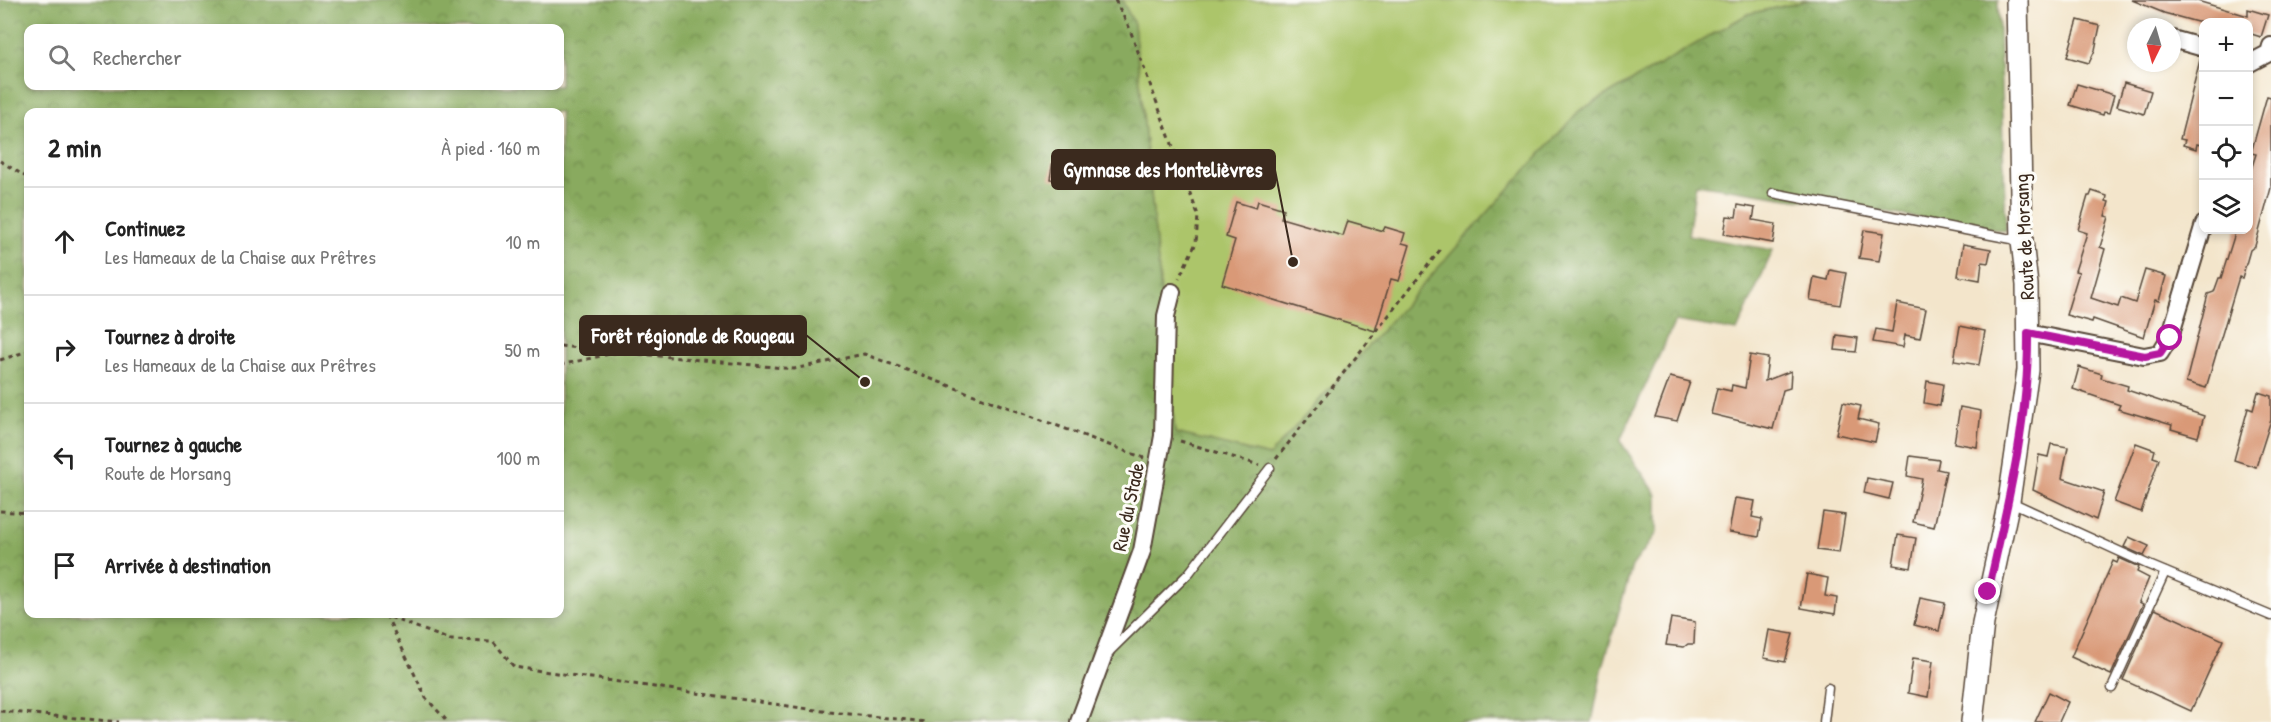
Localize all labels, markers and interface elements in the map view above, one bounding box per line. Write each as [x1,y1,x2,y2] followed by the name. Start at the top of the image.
[2127,18,2181,72] north arrow
[2199,18,2253,234] map controls
[2199,18,2253,72] button: +
[24,24,564,90] search box
[45,41,78,74] icon: search
[93,42,182,72] text: Rechercher
[2199,72,2253,126] button: −
[2199,126,2253,180] button: locate
[48,130,101,165] text: 2 min
[441,134,540,161] text: À pied · 160 m
[1052,150,1275,189] callout: Gymnase des Montelièvres
[1063,155,1263,185] text: Gymnase des Montelièvres
[2007,173,2040,301] street label: Route de Morsang
[2199,180,2253,234] button: layers
[105,213,185,243] text: Continuez
[48,225,81,258] icon: ahead
[506,228,540,255] text: 10 m
[105,243,376,270] text: Les Hameaux de la Chaise aux Prêtres
[580,316,806,355] callout: Forêt régionale de Rougeau
[105,321,235,351] text: Tournez à droite
[591,321,795,351] text: Forêt régionale de Rougeau
[2156,324,2182,350] route start
[48,333,81,366] icon: right
[504,336,540,363] text: 50 m
[105,351,376,378] text: Les Hameaux de la Chaise aux Prêtres
[105,429,242,459] text: Tournez à gauche
[48,441,81,474] icon: left
[497,444,540,471] text: 100 m
[105,459,231,486] text: Route de Morsang
[1105,460,1150,554] street label: Rue du Stade
[48,549,81,582] icon: arrive
[105,550,271,580] text: Arrivée à destination
[1974,578,2000,604] route end

